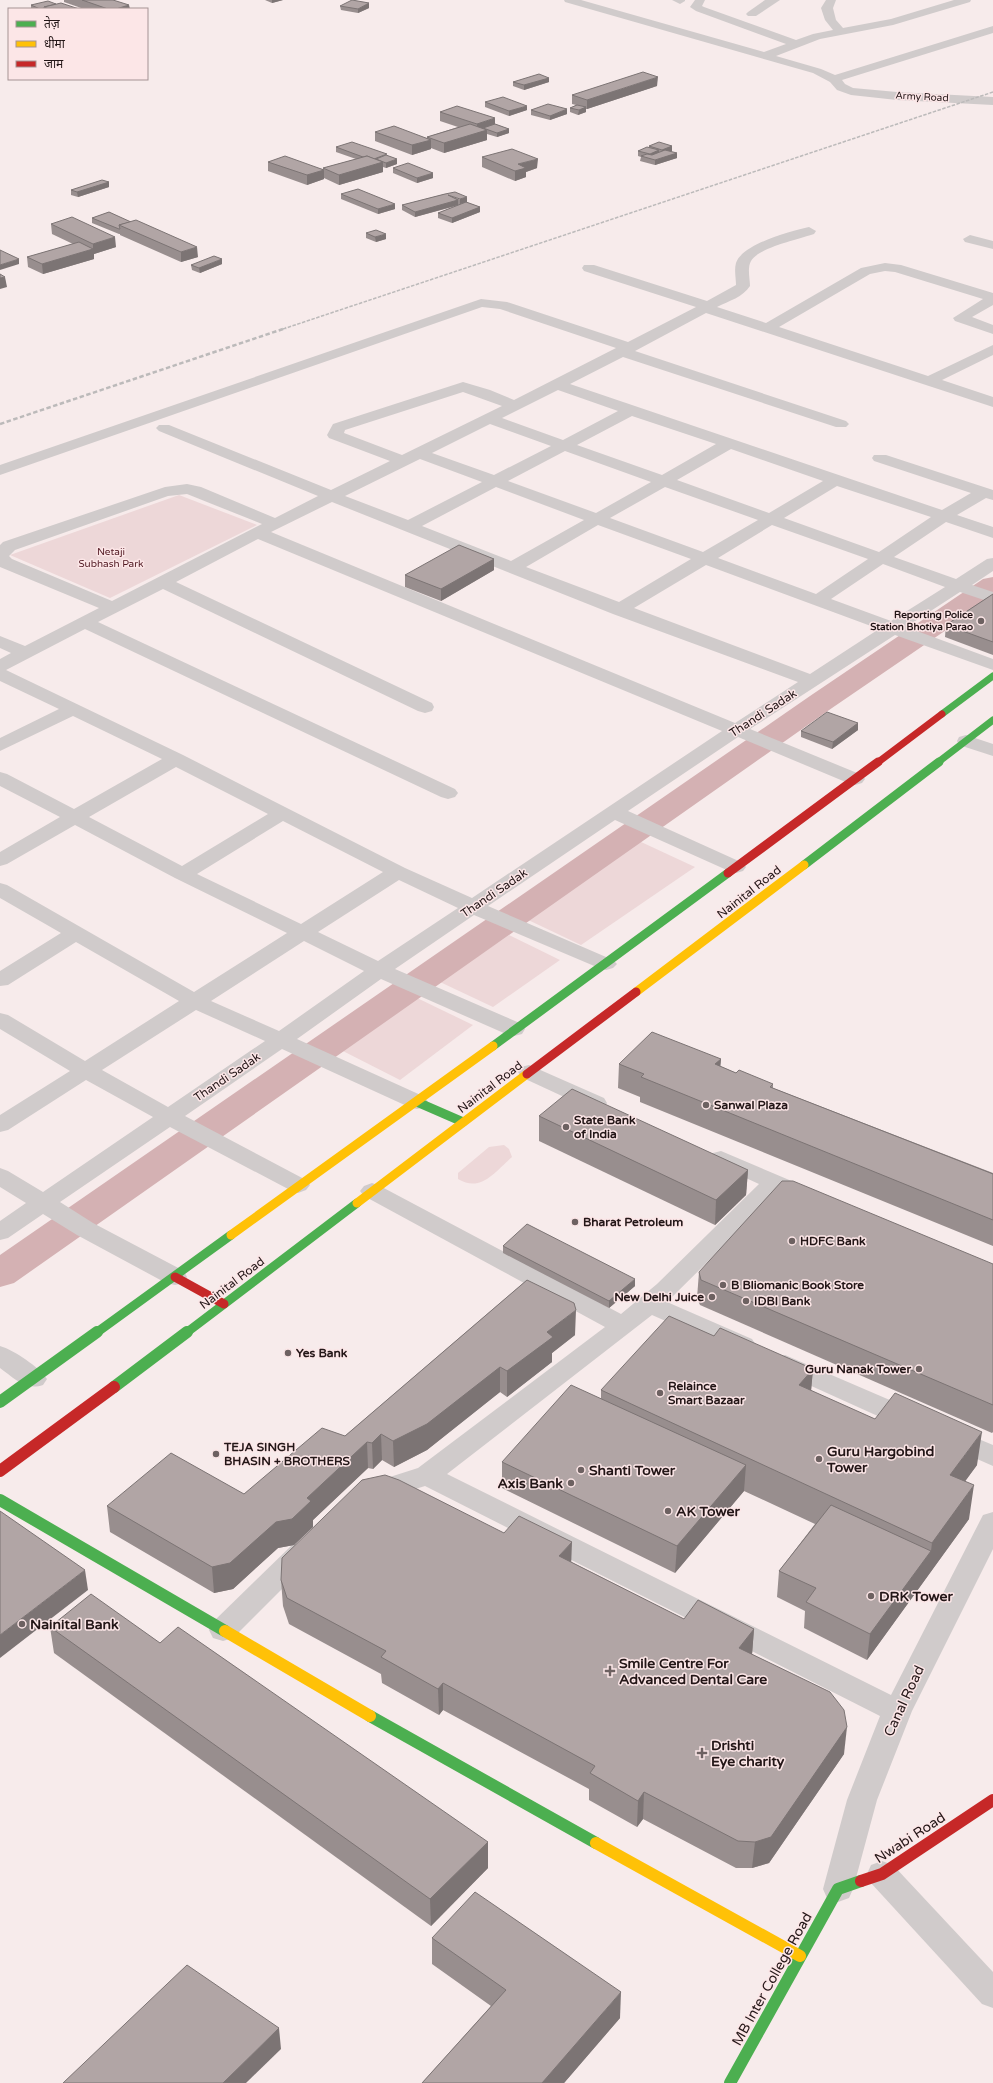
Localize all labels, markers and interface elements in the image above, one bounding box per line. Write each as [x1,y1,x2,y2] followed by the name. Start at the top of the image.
[8,8,148,80] legend
[44,16,61,31] text: तेज़
[44,36,66,51] text: धीमा
[44,57,64,71] text: जाम
[895,90,949,104] street label: Army Road
[78,546,144,570] park label: Netaji Subhash Park
[870,609,973,633] place label: Reporting Police Station Bhotiya Parao
[976,616,986,626] marker: Reporting Police Station Bhotiya Parao
[727,686,800,740] street label: Thandi Sadak
[714,863,784,921] street label: Nainital Road
[458,865,530,920] street label: Thandi Sadak
[191,1049,263,1104] street label: Thandi Sadak
[455,1058,525,1116] street label: Nainital Road
[714,1098,788,1112] place label: Sanwal Plaza
[701,1100,711,1110] marker: Sanwal Plaza
[574,1113,636,1141] place label: State Bank of India
[561,1122,571,1132] marker: State Bank of India
[583,1215,683,1229] place label: Bharat Petroleum
[570,1217,580,1227] marker: Bharat Petroleum
[800,1234,866,1248] place label: HDFC Bank
[787,1236,797,1246] marker: HDFC Bank
[197,1254,267,1312] street label: Nainital Road
[731,1278,864,1292] place label: B Bliomanic Book Store
[718,1280,728,1290] marker: B Bliomanic Book Store
[614,1290,704,1304] place label: New Delhi Juice
[707,1292,717,1302] marker: New Delhi Juice
[754,1294,811,1308] place label: IDBI Bank
[741,1296,751,1306] marker: IDBI Bank
[296,1346,348,1360] place label: Yes Bank
[283,1348,293,1358] marker: Yes Bank
[805,1362,911,1376] place label: Guru Nanak Tower
[914,1364,924,1374] marker: Guru Nanak Tower
[668,1379,745,1407] place label: Relaince Smart Bazaar
[655,1388,665,1398] marker: Relaince Smart Bazaar
[223,1440,351,1468] place label: TEJA SINGH BHASIN + BROTHERS
[826,1443,934,1476] place label: Guru Hargobind Tower
[211,1449,221,1459] marker: TEJA SINGH BHASIN + BROTHERS
[814,1454,824,1464] marker: Guru Hargobind Tower
[589,1462,676,1479] place label: Shanti Tower
[576,1465,586,1475] marker: Shanti Tower
[497,1475,563,1492] place label: Axis Bank
[566,1478,576,1488] marker: Axis Bank
[676,1503,740,1520] place label: AK Tower
[663,1506,673,1516] marker: AK Tower
[879,1588,953,1605] place label: DRK Tower
[866,1591,876,1601] marker: DRK Tower
[30,1616,119,1633] place label: Nainital Bank
[17,1619,27,1629] marker: Nainital Bank
[619,1655,767,1688] place label: Smile Centre For Advanced Dental Care
[880,1663,928,1739] street label: Canal Road
[604,1665,616,1677] marker: Smile Centre For Advanced Dental Care
[711,1737,785,1770] place label: Drishti Eye charity
[696,1747,708,1759] marker: Drishti Eye charity
[871,1809,949,1867] street label: Nwabi Road
[728,1909,816,2049] street label: MB Inter College Road

